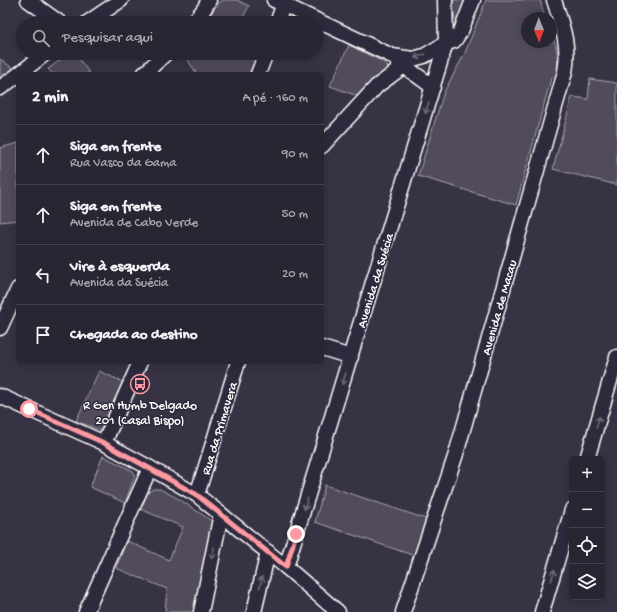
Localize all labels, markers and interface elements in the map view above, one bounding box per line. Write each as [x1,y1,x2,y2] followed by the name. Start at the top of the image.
[521,12,557,48] north arrow
[16,16,324,60] search box
[30,27,52,49] icon: search
[62,29,153,47] text: Pesquisar aqui
[415,53,427,61] one-way arrow
[32,88,68,108] text: 2 min
[242,91,308,106] text: A pé · 160 m
[423,101,430,114] one-way arrow
[70,138,161,156] text: Siga em frente
[32,144,54,166] icon: ahead
[282,147,308,162] text: 90 m
[70,156,176,171] text: Rua Vasco da Gama
[70,198,161,216] text: Siga em frente
[32,204,54,226] icon: ahead
[281,207,308,222] text: 50 m
[70,216,198,231] text: Avenida de Cabo Verde
[355,231,398,330] street label: Avenida da Suécia
[70,258,170,276] text: Vire à esquerda
[480,258,521,357] street label: Avenida de Macau
[32,264,54,286] icon: left
[282,267,308,282] text: 20 m
[70,276,168,291] text: Avenida da Suécia
[32,324,54,346] icon: arrive
[70,326,197,344] text: Chegada ao destino
[340,372,347,385] one-way arrow
[129,373,151,395] bus stop icon: R Gen Humb Delgado 201 (Casal Bispo)
[199,380,242,477] street label: Rua da Primavera
[83,399,197,429] place label: R Gen Humb Delgado 201 (Casal Bispo)
[20,400,38,418] route start
[595,415,602,428] one-way arrow
[569,456,605,600] map controls
[569,456,605,492] button: +
[569,492,605,528] button: −
[302,497,309,510] one-way arrow
[287,525,305,543] route end
[569,528,605,564] button: locate
[209,546,217,559] one-way arrow
[569,564,605,600] button: layers
[550,568,557,581] one-way arrow
[257,576,265,589] one-way arrow

